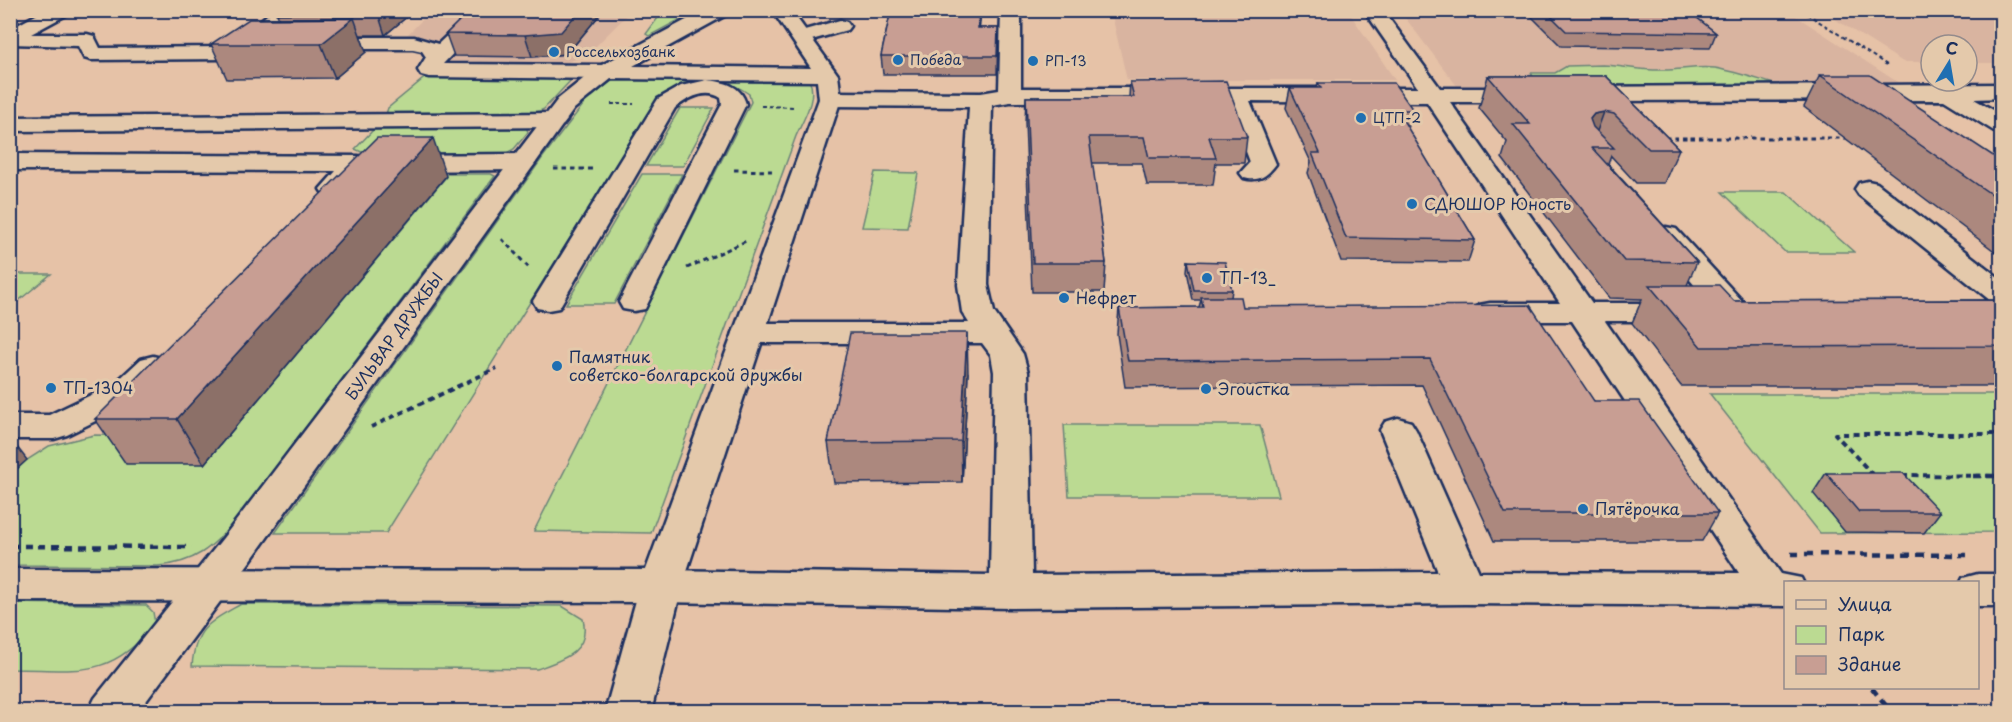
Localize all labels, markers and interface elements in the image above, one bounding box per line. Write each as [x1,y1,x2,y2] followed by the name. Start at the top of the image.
[1919,33,1979,93] north arrow
[1944,34,1960,60] text: С
[566,41,676,62] place label: Россельхозбанк
[547,45,561,59] marker: Россельхозбанк
[910,49,961,70] place label: Победа
[1045,50,1086,71] place label: РП-13
[891,53,905,67] marker: Победа
[1026,54,1040,68] marker: РП-13
[1373,107,1421,128] place label: ЦТП-2
[1354,111,1368,125] marker: ЦТП-2
[1424,191,1571,215] place label: СДЮШОР Юность
[1405,197,1419,211] marker: СДЮШОР Юность
[1219,265,1276,289] place label: ТП-13_
[339,267,448,404] street label: БУЛЬВАР ДРУЖБЫ
[1200,271,1214,285] marker: ТП-13_
[1076,285,1136,309] place label: Нефрет
[1057,291,1071,305] marker: Нефрет
[569,344,803,386] place label: Памятник советско-болгарской дружбы
[550,359,564,373] marker: Памятник советско-болгарской дружбы
[63,375,133,399] place label: ТП-1304
[1218,376,1290,400] place label: Эгоистка
[44,381,58,395] marker: ТП-1304
[1199,382,1213,396] marker: Эгоистка
[1595,496,1680,520] place label: Пятёрочка
[1576,502,1590,516] marker: Пятёрочка
[1784,581,1979,689] legend
[1838,590,1892,617] text: Улица
[1838,620,1885,647] text: Парк
[1838,650,1901,677] text: Здание

